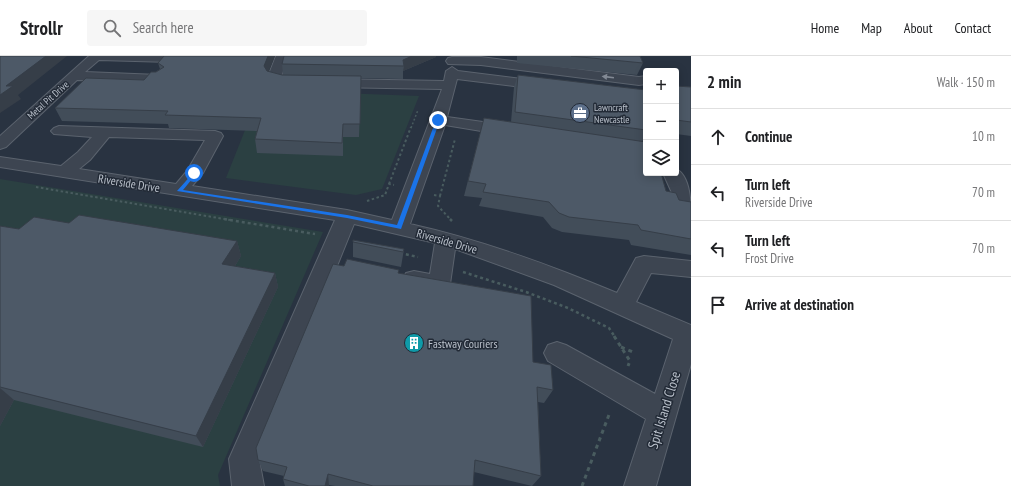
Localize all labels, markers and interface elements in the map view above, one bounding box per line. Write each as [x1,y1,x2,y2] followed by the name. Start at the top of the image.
[87,10,367,46] search box
[20,16,63,40] text: Strollr
[101,17,123,39] icon: search
[133,18,194,37] text: Search here
[811,19,839,37] text: Home
[861,19,882,37] text: Map
[904,19,933,37] text: About
[955,19,991,37] text: Contact
[643,68,679,176] map controls
[643,68,679,104] button: +
[707,71,741,93] text: 2 min
[602,74,614,80] one-way arrow
[937,74,995,91] text: Walk · 150 m
[25,78,71,122] street label: Metal Pit Drive
[594,101,629,126] place label: Lawncraft Newcastle
[569,102,591,124] office icon: Lawncraft Newcastle
[643,104,679,140] button: −
[429,111,447,129] route end
[707,126,729,148] icon: ahead
[745,127,792,146] text: Continue
[972,128,995,145] text: 10 m
[643,140,679,176] button: layers
[185,164,203,182] route start
[97,171,161,195] street label: Riverside Drive
[745,175,790,194] text: Turn left
[707,182,729,204] icon: left
[972,184,995,201] text: 70 m
[745,194,813,211] text: Riverside Drive
[415,225,479,257] street label: Riverside Drive
[745,231,790,250] text: Turn left
[707,238,729,260] icon: left
[972,240,995,257] text: 70 m
[745,250,794,267] text: Frost Drive
[707,294,729,316] icon: arrive
[745,295,854,314] text: Arrive at destination
[403,332,425,354] building icon: Fastway Couriers
[428,336,497,351] place label: Fastway Couriers
[644,369,684,451] street label: Spit Island Close

